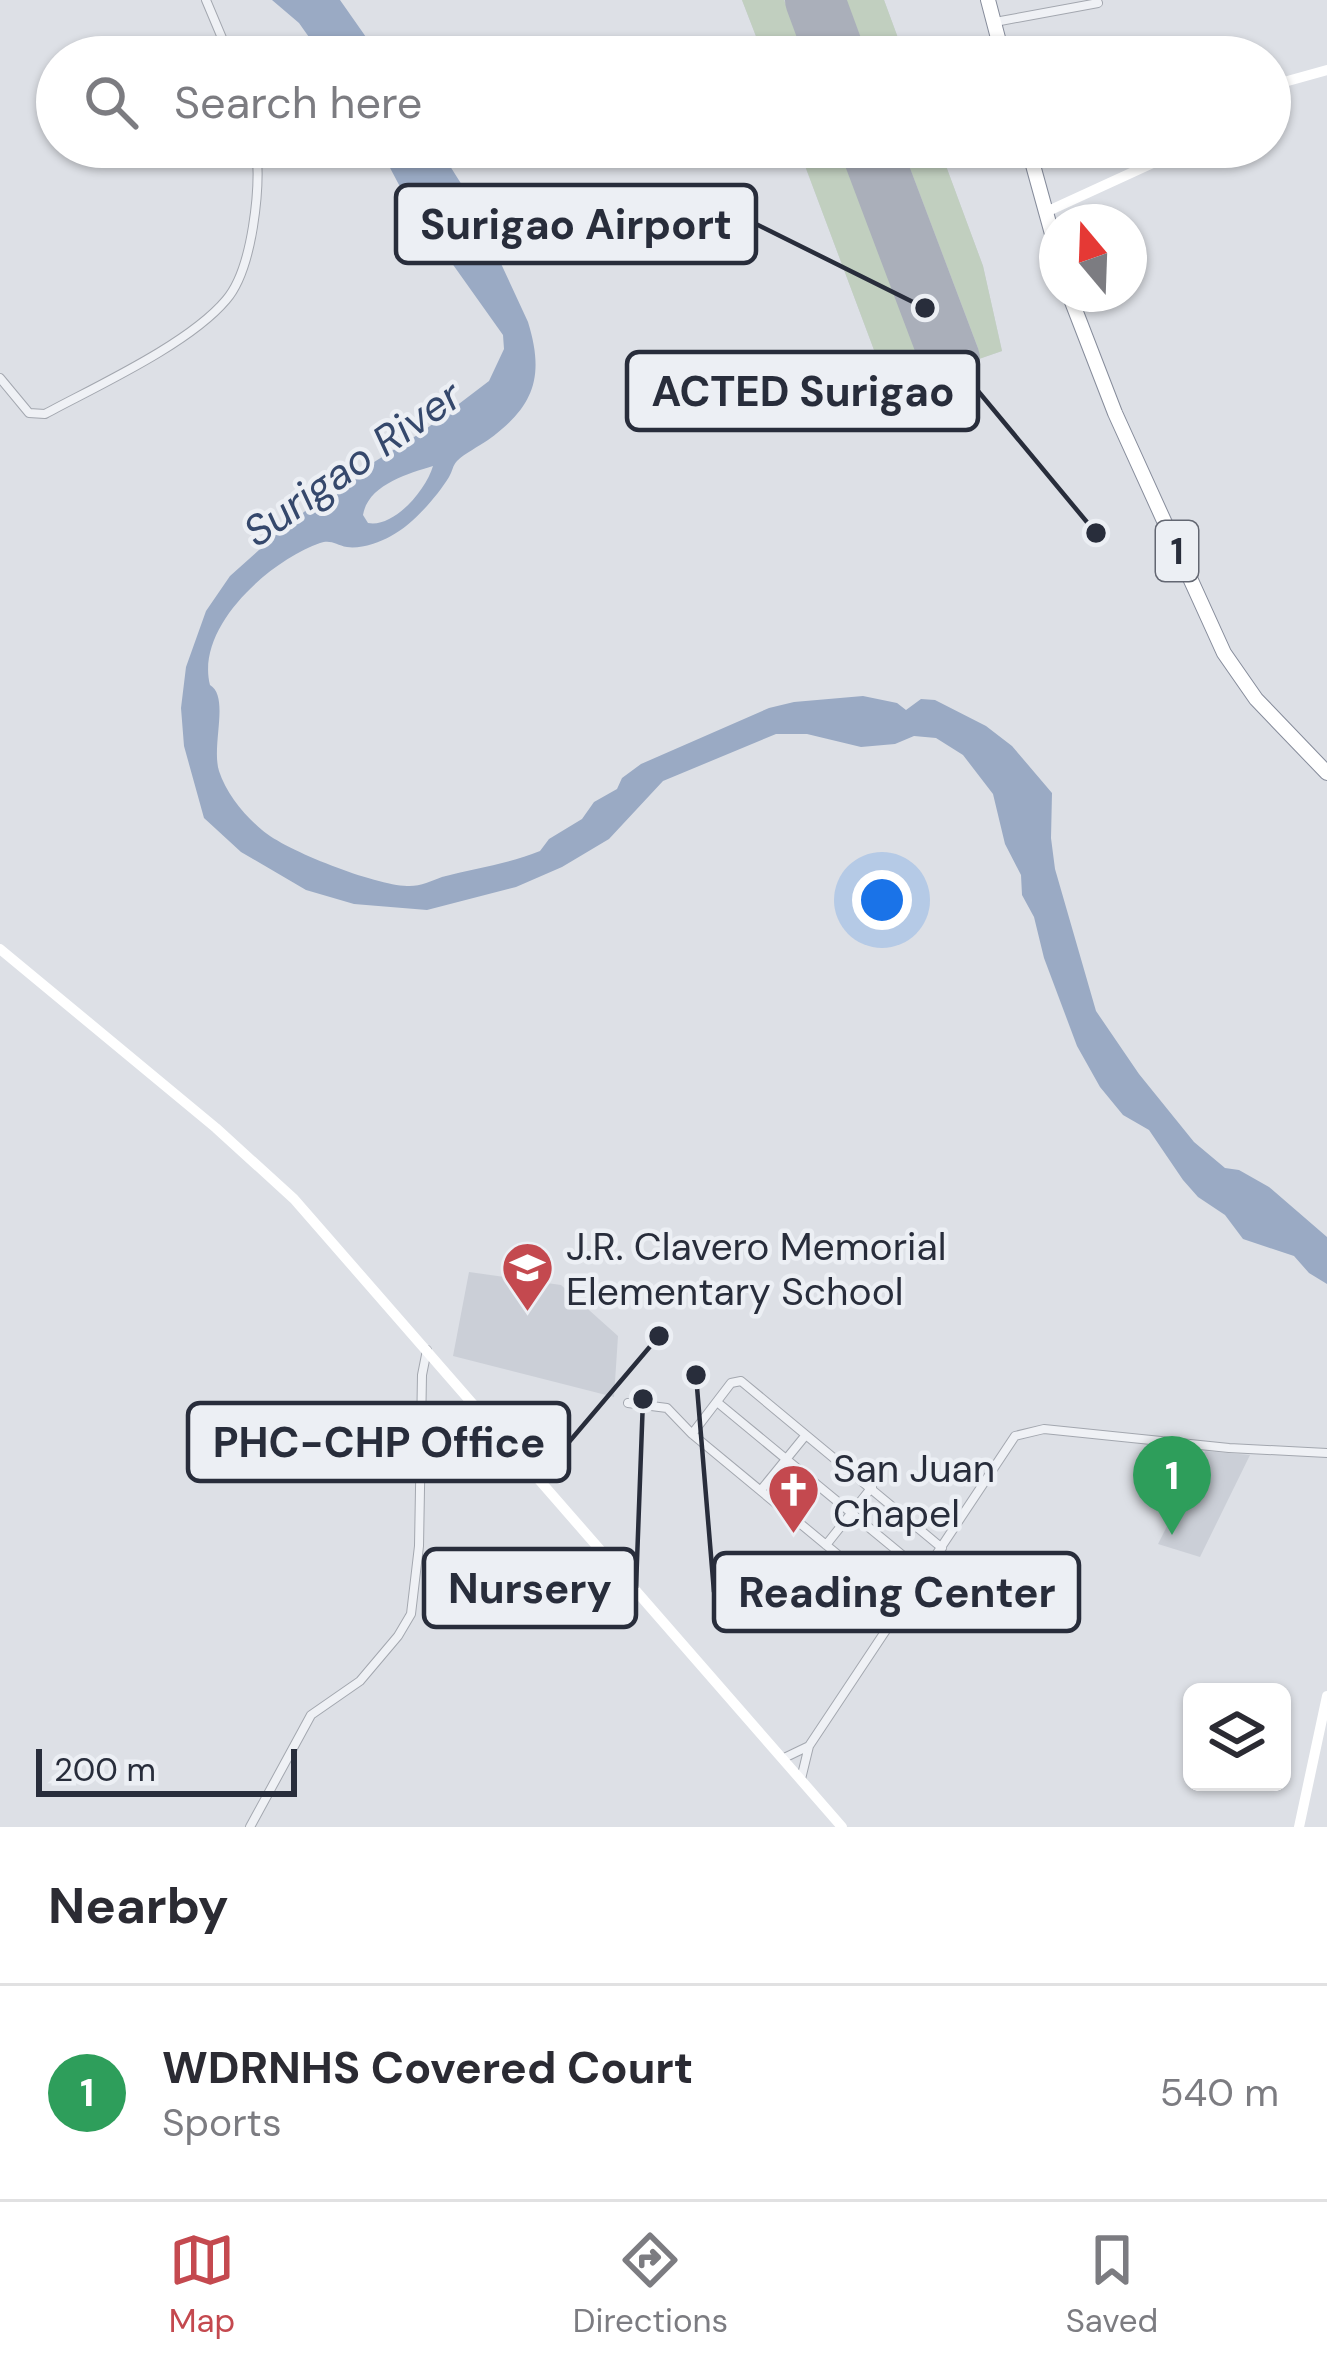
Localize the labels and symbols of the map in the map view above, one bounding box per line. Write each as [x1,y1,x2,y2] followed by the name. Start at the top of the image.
[396,185,756,263] callout: Surigao Airport
[420,197,732,252] text: Surigao Airport
[1039,204,1147,312] north arrow
[627,352,978,430] callout: ACTED Surigao
[651,364,955,419] text: ACTED Surigao
[232,367,473,559] water label: Surigao River
[1156,521,1198,581] road number: 1
[852,870,912,930] your location
[566,1221,946,1317] place label: J.R. Clavero Memorial Elementary School
[499,1240,555,1314] school or university icon: J.R. Clavero Memorial Elementary School
[188,1403,569,1481] callout: PHC-CHP Office
[213,1415,545,1470] text: PHC-CHP Office
[1133,1436,1211,1535] pin: 1
[833,1443,995,1539] place label: San Juan Chapel
[766,1462,822,1536] church icon: San Juan Chapel
[424,1549,636,1627] callout: Nursery
[714,1553,1079,1631] callout: Reading Center
[448,1561,612,1616] text: Nursery
[738,1565,1056,1620] text: Reading Center
[36,1743,297,1796] scale bar

